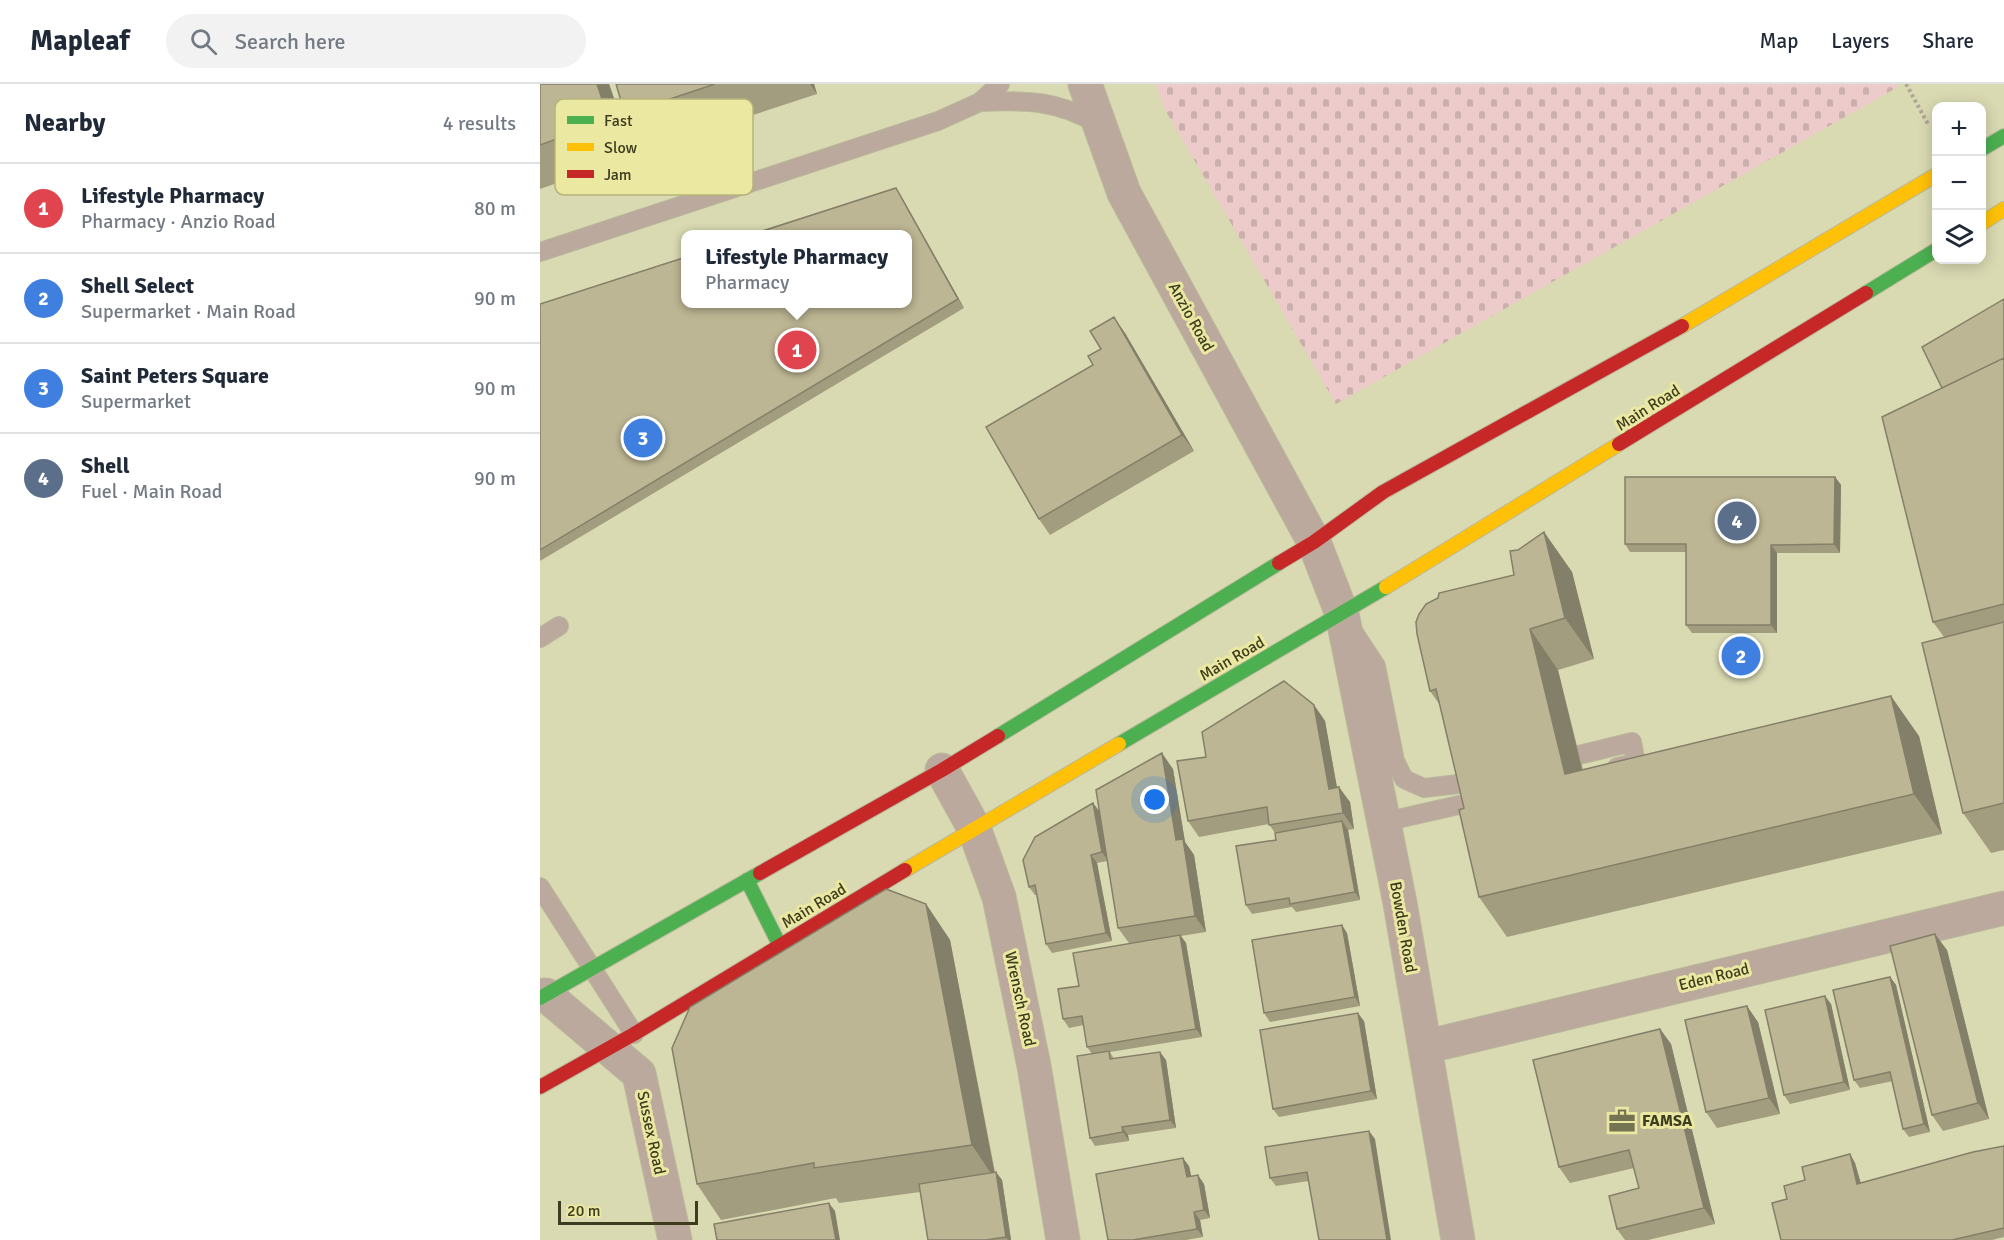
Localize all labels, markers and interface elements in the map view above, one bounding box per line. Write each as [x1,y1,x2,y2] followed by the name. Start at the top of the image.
[166,14,586,68] search box
[30,24,130,58] text: Mapleaf
[187,25,220,58] icon: search
[235,28,346,55] text: Search here
[1760,28,1798,54] text: Map
[1831,28,1889,54] text: Layers
[1922,28,1974,54] text: Share
[555,99,753,195] legend
[1932,102,1986,264] map controls
[1932,102,1986,156] button: +
[24,107,105,139] text: Nearby
[443,111,516,136] text: 4 results
[604,111,633,131] text: Fast
[604,138,638,158] text: Slow
[1932,156,1986,210] button: −
[604,165,632,185] text: Jam
[81,182,264,209] text: Lifestyle Pharmacy
[38,196,49,221] text: 1
[474,196,516,221] text: 80 m
[81,209,276,234] text: Pharmacy · Anzio Road
[1932,210,1986,264] button: layers
[681,230,912,308] popup
[705,243,888,270] text: Lifestyle Pharmacy
[705,270,789,295] text: Pharmacy
[81,272,194,299] text: Shell Select
[1164,279,1218,355] street label: Anzio Road
[38,286,49,311] text: 2
[474,286,516,311] text: 90 m
[81,299,296,324] text: Supermarket · Main Road
[778,328,816,372] pin: 1
[81,362,269,389] text: Saint Peters Square
[38,376,49,401] text: 3
[474,376,516,401] text: 90 m
[1612,380,1684,436] street label: Main Road
[81,389,191,414] text: Supermarket
[624,416,662,460] pin: 3
[81,452,130,479] text: Shell
[38,466,49,491] text: 4
[474,466,516,491] text: 90 m
[81,479,222,504] text: Fuel · Main Road
[1718,498,1756,544] pin: 4
[1196,632,1268,686] street label: Main Road
[1722,634,1760,678] pin: 2
[1140,785,1169,814] your location
[778,879,850,933] street label: Main Road
[1385,880,1421,974] street label: Bowden Road
[1000,950,1040,1048] street label: Wrensch Road
[1677,959,1751,995] street label: Eden Road
[632,1089,670,1177] street label: Sussex Road
[1607,1106,1637,1136] office icon: FAMSA
[1642,1111,1693,1131] place label: FAMSA
[558,1198,698,1226] scale bar
[567,1201,601,1221] text: 20 m

